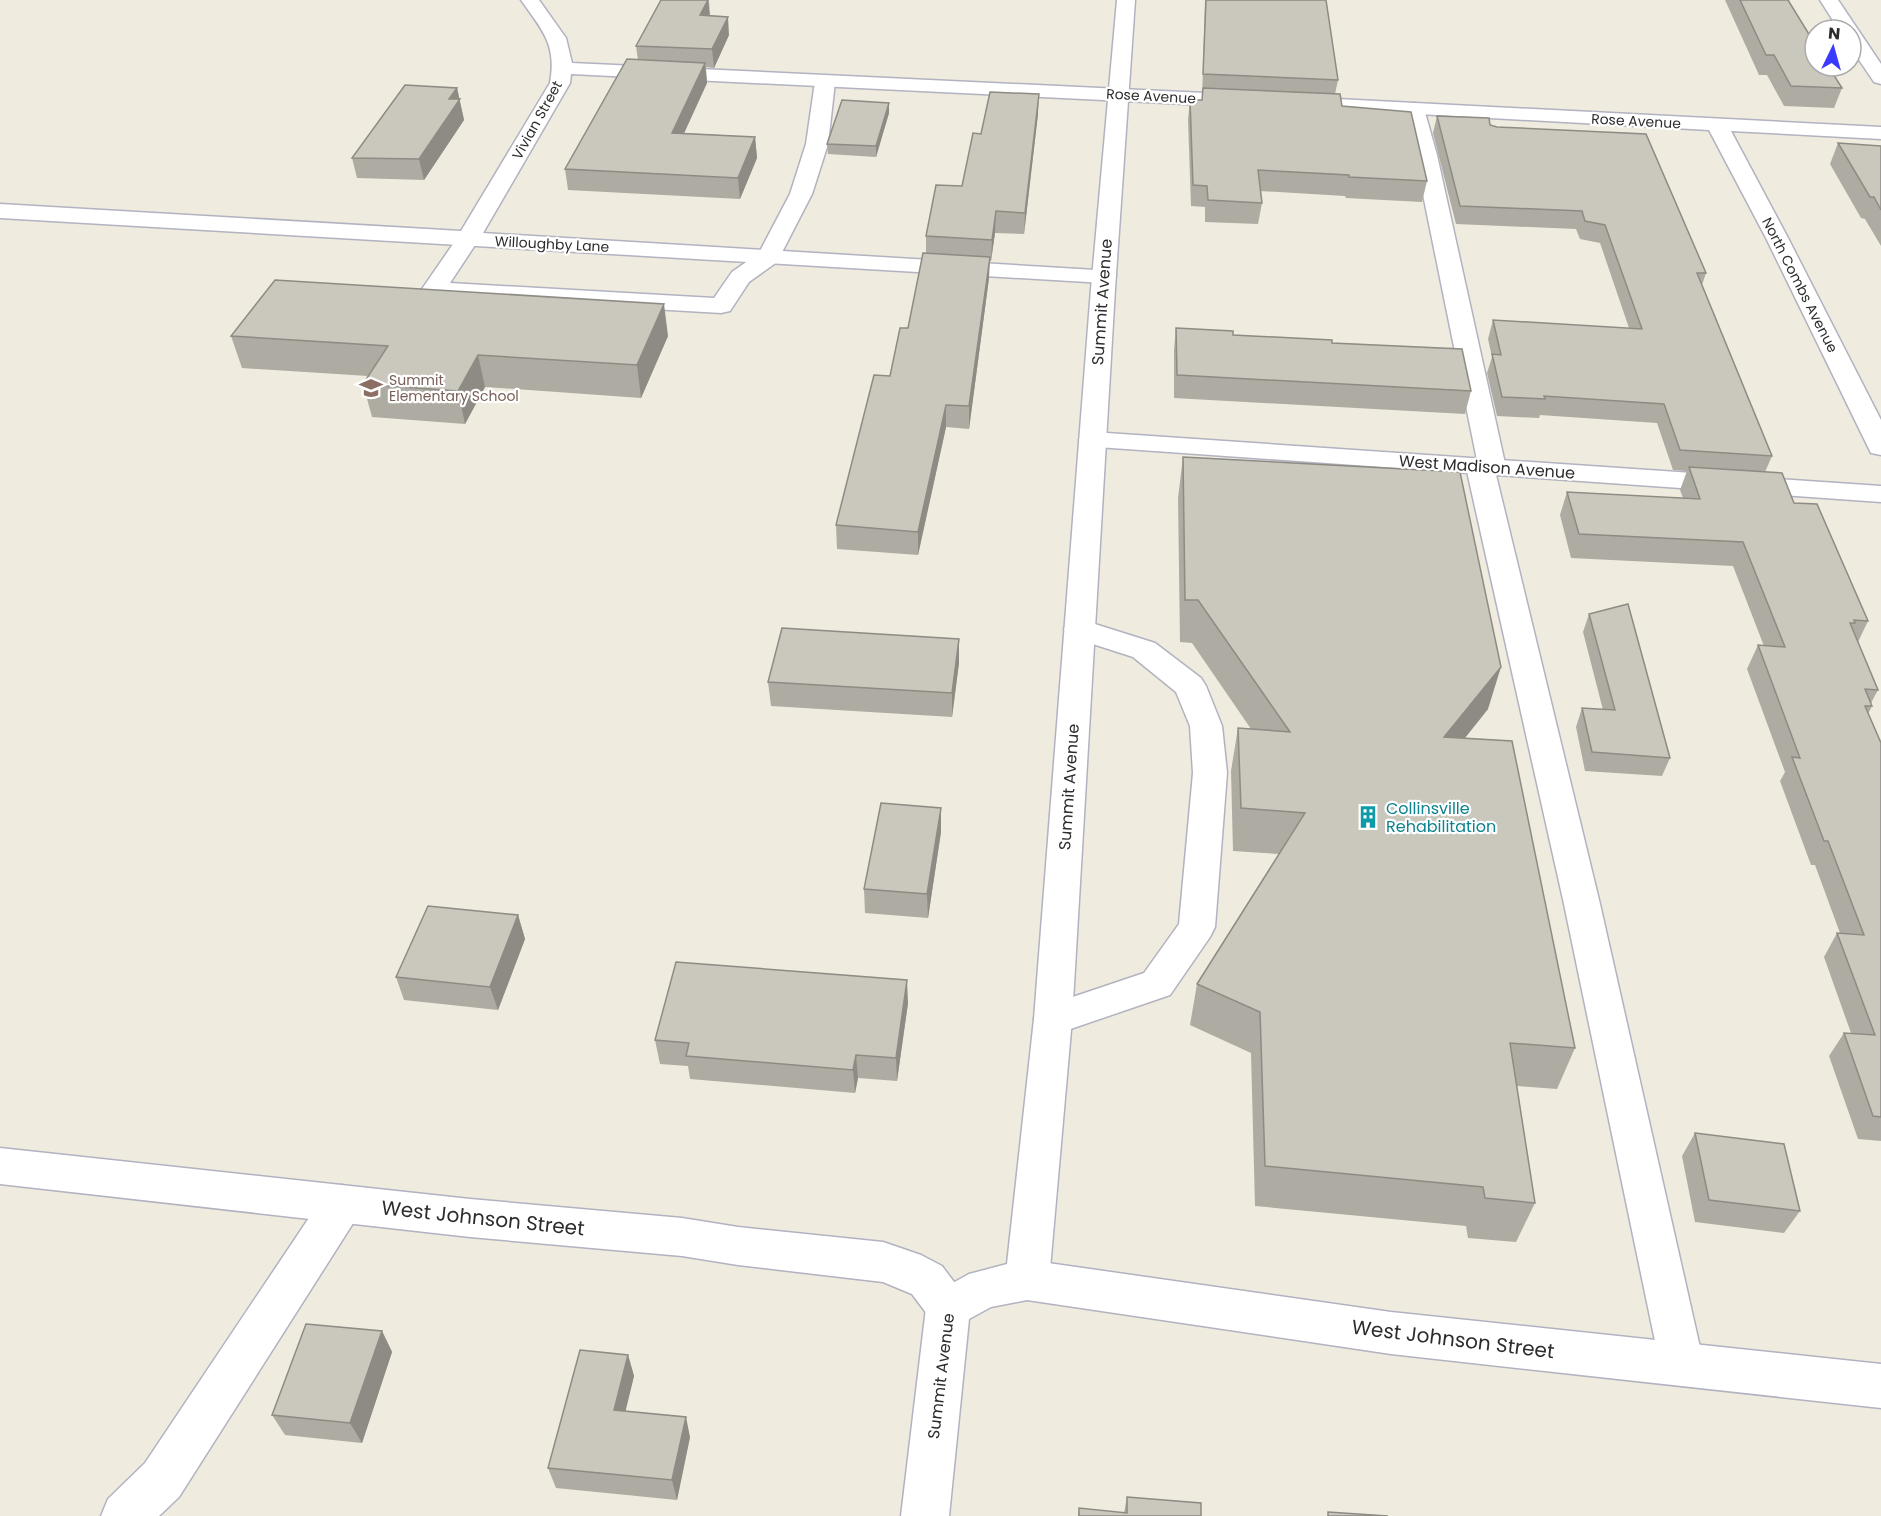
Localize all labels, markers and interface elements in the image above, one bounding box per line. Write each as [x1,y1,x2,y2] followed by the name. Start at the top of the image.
[1803,18,1863,78] north arrow
[1827,22,1841,46] text: N
[507,77,567,163] street label: Vivian Street
[1106,84,1197,108] street label: Rose Avenue
[1591,109,1682,133] street label: Rose Avenue
[1757,214,1843,356] street label: North Combs Avenue
[494,231,610,257] street label: Willoughby Lane
[1086,238,1118,366] street label: Summit Avenue
[389,370,519,406] place label: Summit Elementary School
[358,375,384,401] school or university icon: Summit Elementary School
[1398,449,1576,485] street label: West Madison Avenue
[1053,723,1085,851] street label: Summit Avenue
[1386,797,1496,838] place label: Collinsville Rehabilitation
[1355,804,1381,830] building icon: Collinsville Rehabilitation
[380,1193,586,1243] street label: West Johnson Street
[922,1312,960,1440] street label: Summit Avenue
[1350,1313,1556,1365] street label: West Johnson Street

